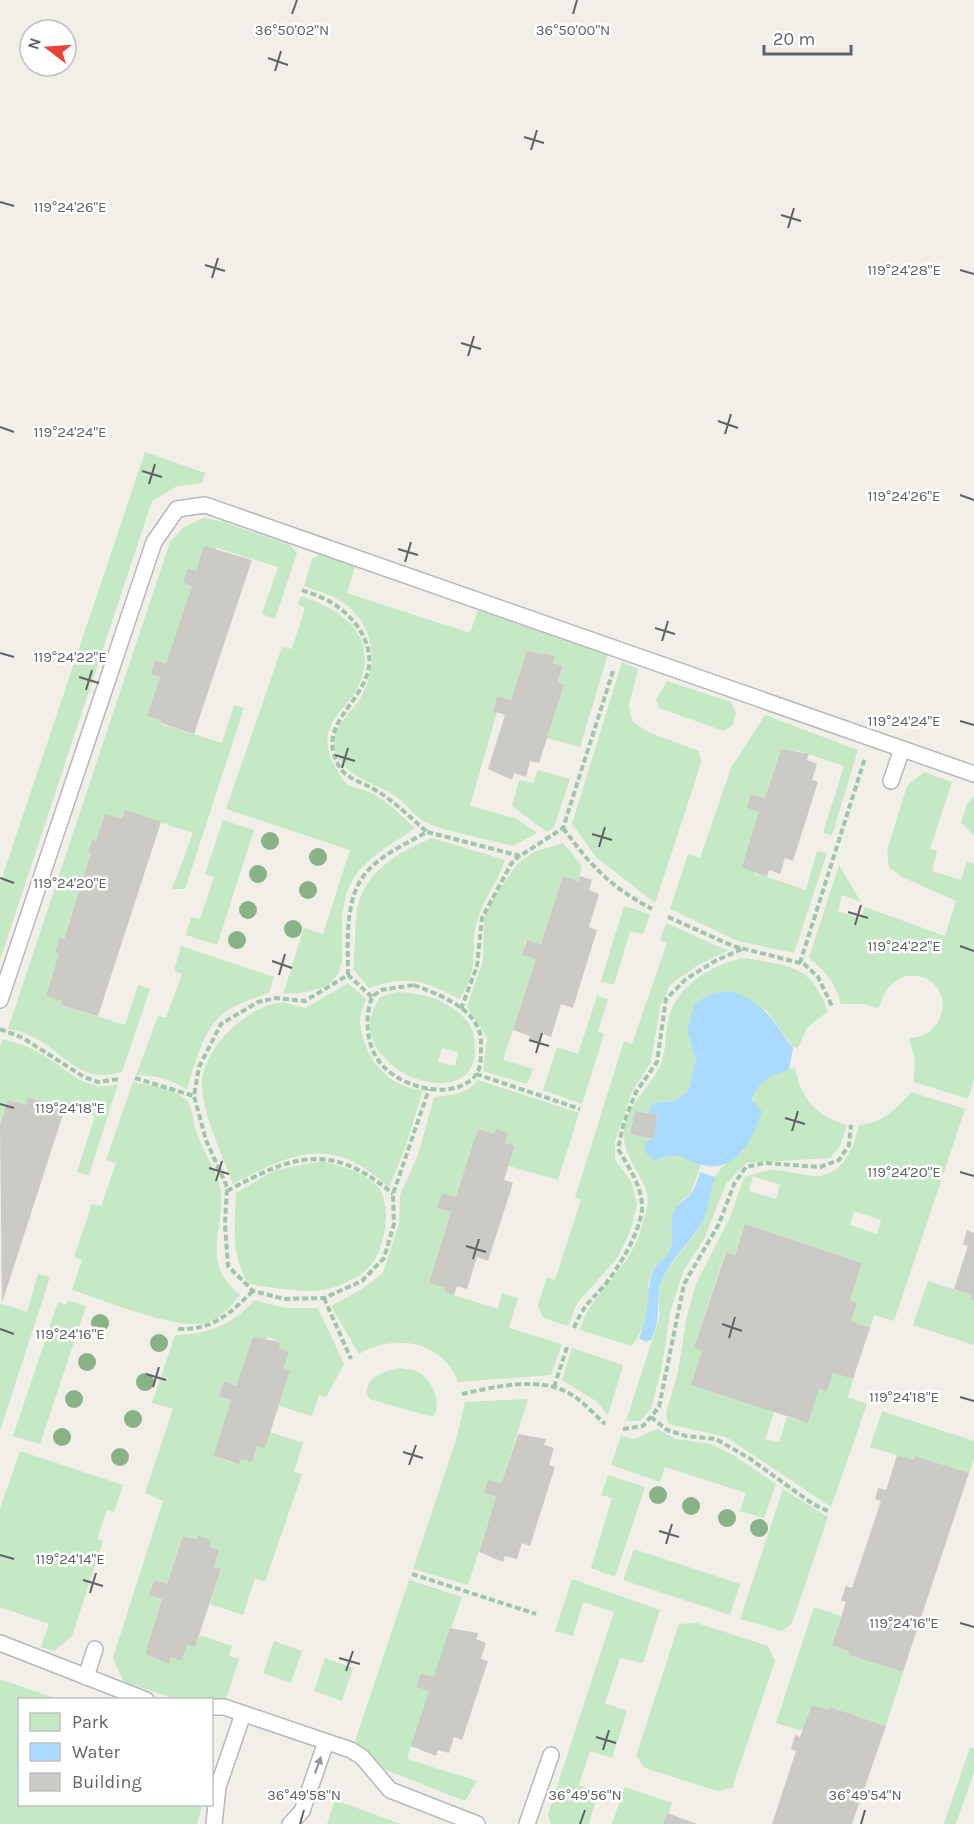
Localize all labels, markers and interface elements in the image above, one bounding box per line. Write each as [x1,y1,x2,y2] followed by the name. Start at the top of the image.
[18,18,78,78] north arrow
[764,18,851,56] scale bar
[255,21,329,39] text: 36°50'02"N
[536,21,610,39] text: 36°50'00"N
[773,28,815,50] text: 20 m
[23,35,45,52] text: N
[33,198,107,216] text: 119°24'26"E
[867,261,941,279] text: 119°24'28"E
[34,423,106,441] text: 119°24'24"E
[867,487,941,505] text: 119°24'26"E
[33,648,107,666] text: 119°24'22"E
[868,712,940,730] text: 119°24'24"E
[33,874,107,892] text: 119°24'20"E
[867,937,941,955] text: 119°24'22"E
[35,1099,105,1117] text: 119°24'18"E
[867,1163,941,1181] text: 119°24'20"E
[35,1325,105,1343] text: 119°24'16"E
[869,1388,939,1406] text: 119°24'18"E
[35,1550,105,1568] text: 119°24'14"E
[869,1614,939,1632] text: 119°24'16"E
[18,1698,213,1806] legend
[72,1711,109,1733] text: Park
[72,1741,120,1763] text: Water
[314,1756,324,1774] one-way arrow
[72,1771,142,1793] text: Building
[267,1786,341,1804] text: 36°49'58"N
[548,1786,622,1804] text: 36°49'56"N
[828,1786,902,1804] text: 36°49'54"N

